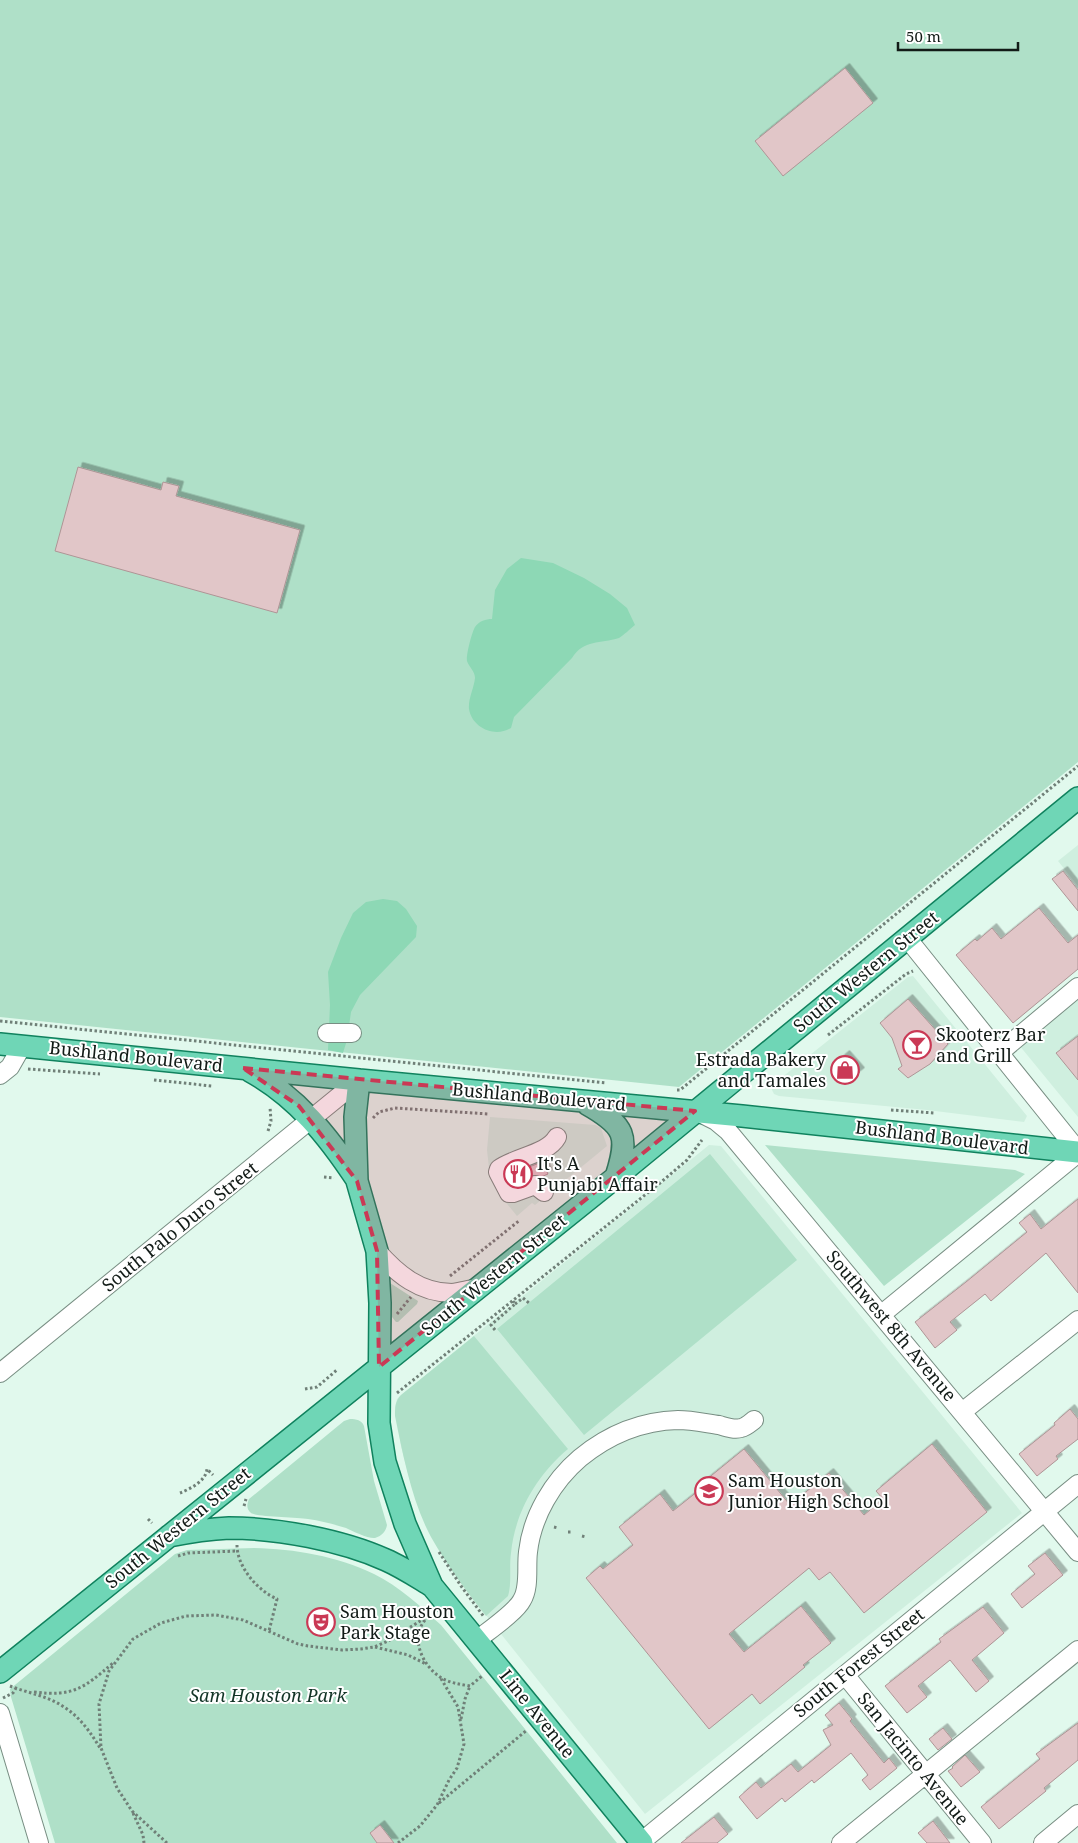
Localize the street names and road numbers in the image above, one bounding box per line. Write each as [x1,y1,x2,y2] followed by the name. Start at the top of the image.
[788,905,943,1037] street label: South Western Street
[48,1035,224,1077] street label: Bushland Boulevard
[451,1076,627,1116] street label: Bushland Boulevard
[854,1114,1030,1160] street label: Bushland Boulevard
[96,1156,262,1297] street label: South Palo Duro Street
[416,1208,571,1340] street label: South Western Street
[821,1245,962,1406] street label: Southwest 8th Avenue
[100,1461,255,1593] street label: South Western Street
[788,1602,929,1722] street label: South Forest Street
[495,1664,581,1763] street label: Line Avenue
[853,1687,975,1830] street label: San Jacinto Avenue

